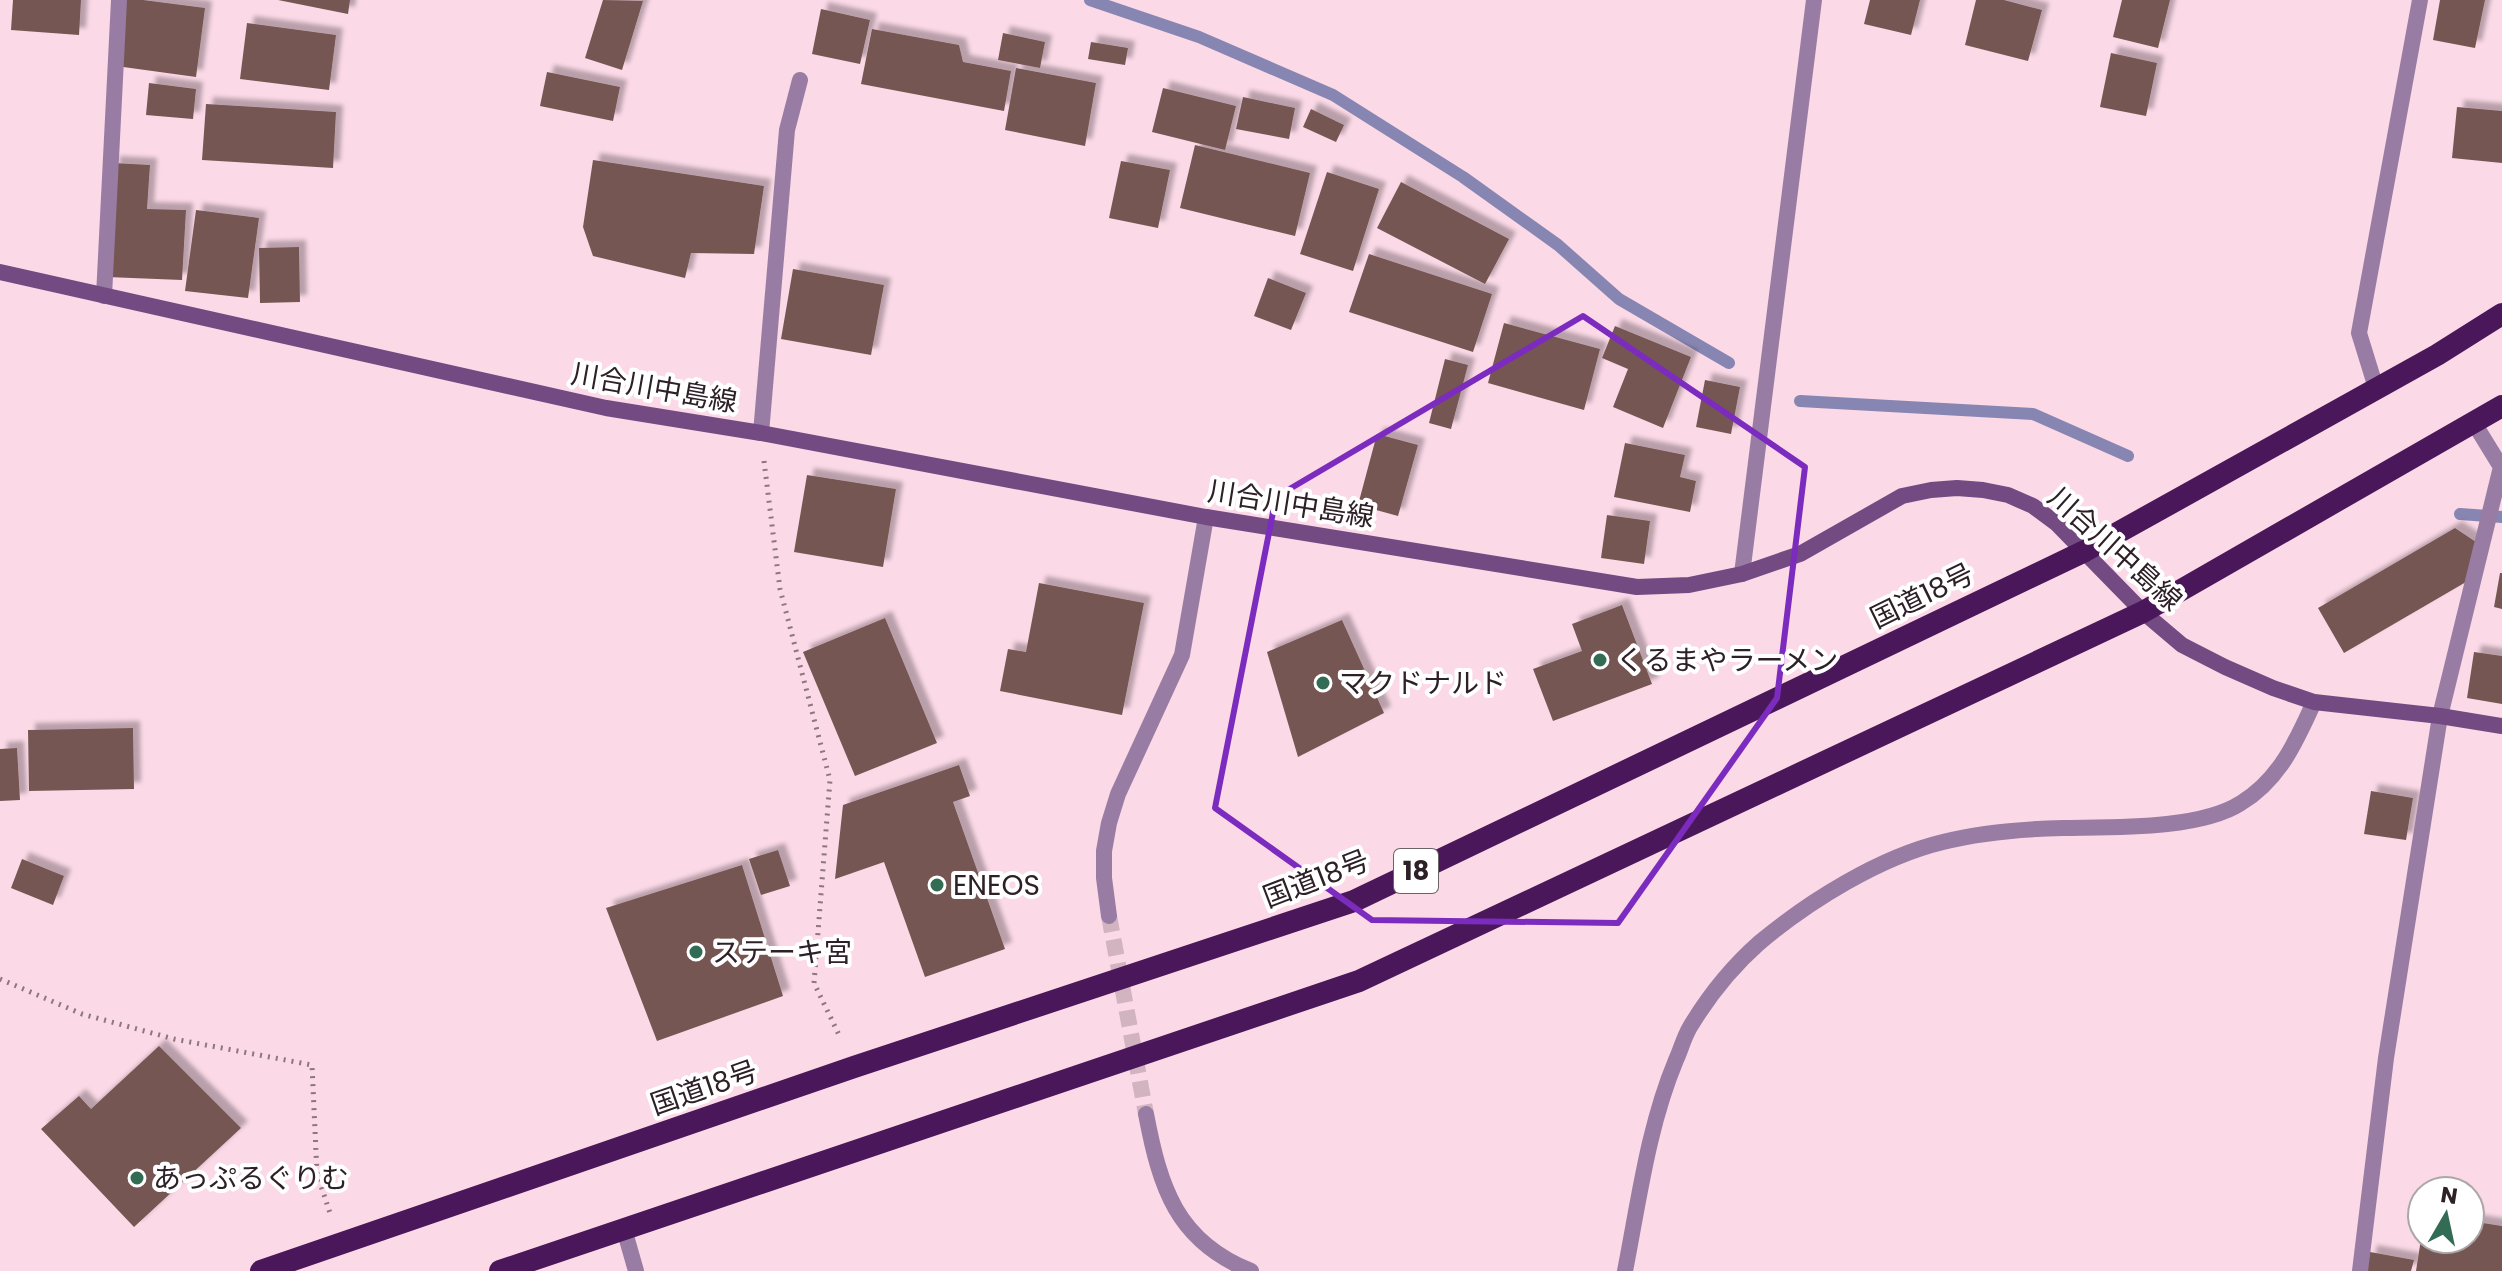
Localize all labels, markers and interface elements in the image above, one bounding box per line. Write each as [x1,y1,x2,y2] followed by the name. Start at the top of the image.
[568,354,740,422] street label: 川合川中島線
[1205,472,1377,536] street label: 川合川中島線
[2040,478,2190,620] street label: 川合川中島線
[1864,554,1980,638] street label: 国道18号
[1616,641,1838,680] place label: くるまやラーメン
[1591,651,1609,669] marker: くるまやラーメン
[1339,664,1507,703] place label: マクドナルド
[1314,674,1332,692] marker: マクドナルド
[1257,841,1375,917] street label: 国道18号
[1394,849,1438,893] road number: 18
[953,866,1040,905] place label: ENEOS
[928,876,946,894] marker: ENEOS
[712,933,852,972] place label: ステーキ宮
[687,943,705,961] marker: ステーキ宮
[645,1052,763,1124] street label: 国道18号
[153,1159,349,1198] place label: あっぷるぐりむ
[128,1169,146,1187] marker: あっぷるぐりむ
[2406,1175,2486,1255] north arrow
[2438,1179,2460,1212] text: N

